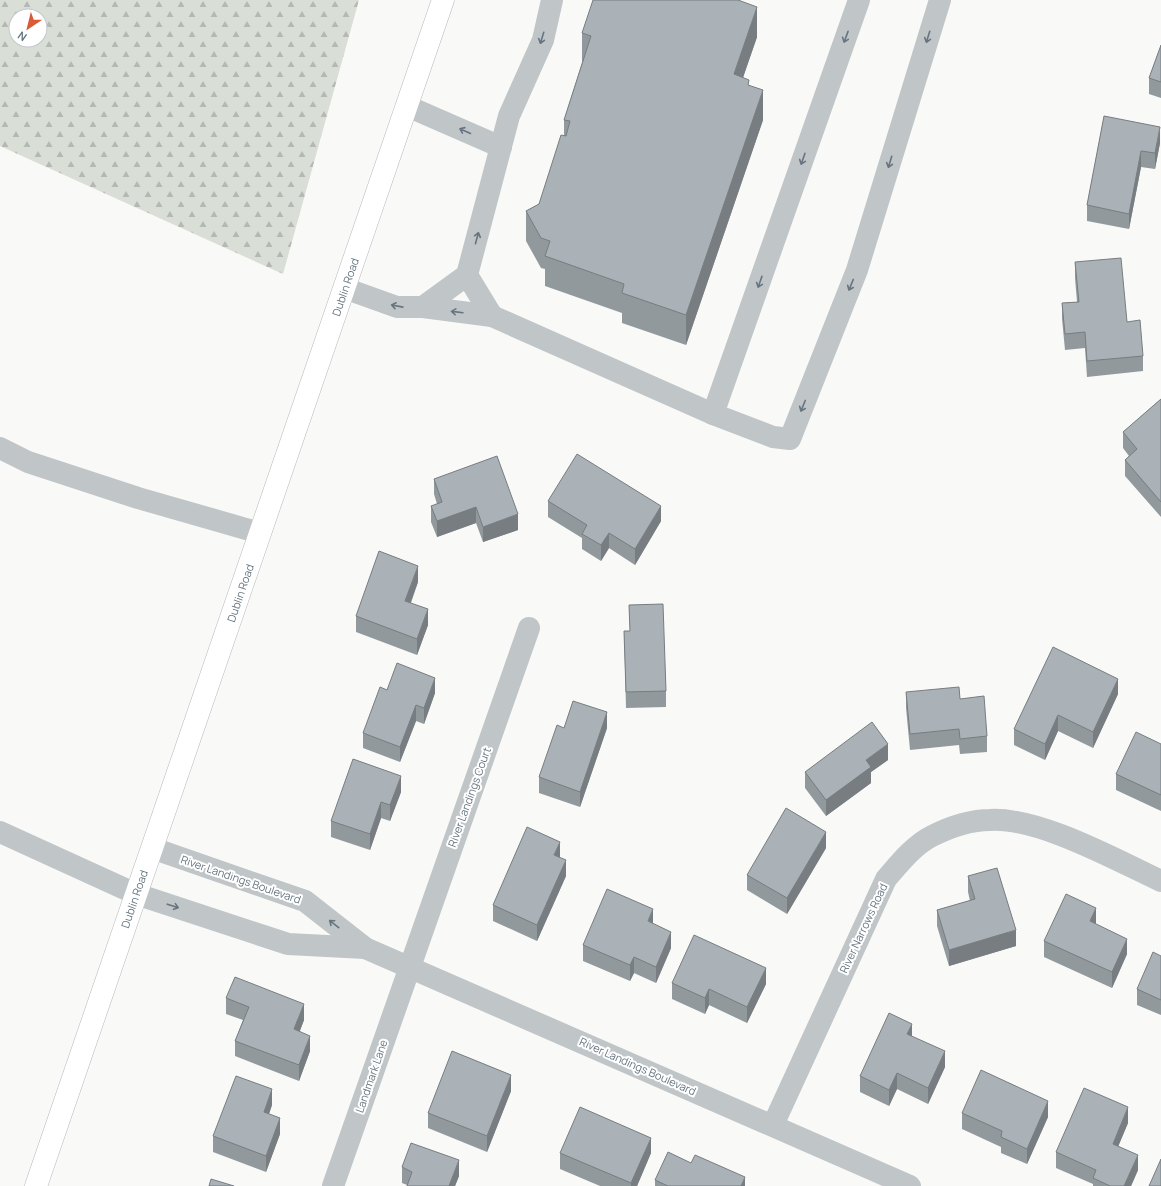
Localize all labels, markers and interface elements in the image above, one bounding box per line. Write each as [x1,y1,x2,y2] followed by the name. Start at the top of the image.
[8,8,48,48] north arrow
[14,28,30,45] text: N
[841,30,849,42] one-way arrow
[538,31,545,44] one-way arrow
[924,31,931,44] one-way arrow
[459,127,471,134] one-way arrow
[798,153,806,165] one-way arrow
[886,155,893,168] one-way arrow
[474,232,481,245] one-way arrow
[328,256,362,318] street label: Dublin Road
[756,276,764,288] one-way arrow
[846,279,854,291] one-way arrow
[390,302,403,310] one-way arrow
[451,308,464,315] one-way arrow
[798,400,806,412] one-way arrow
[223,562,257,624] street label: Dublin Road
[444,745,494,849] street label: River Landings Court
[179,851,303,907] street label: River Landings Boulevard
[117,868,151,930] street label: Dublin Road
[836,881,890,975] street label: River Narrows Road
[167,903,180,910] one-way arrow
[329,920,340,928] one-way arrow
[577,1034,699,1098] street label: River Landings Boulevard
[351,1037,391,1115] street label: Landmark Lane

